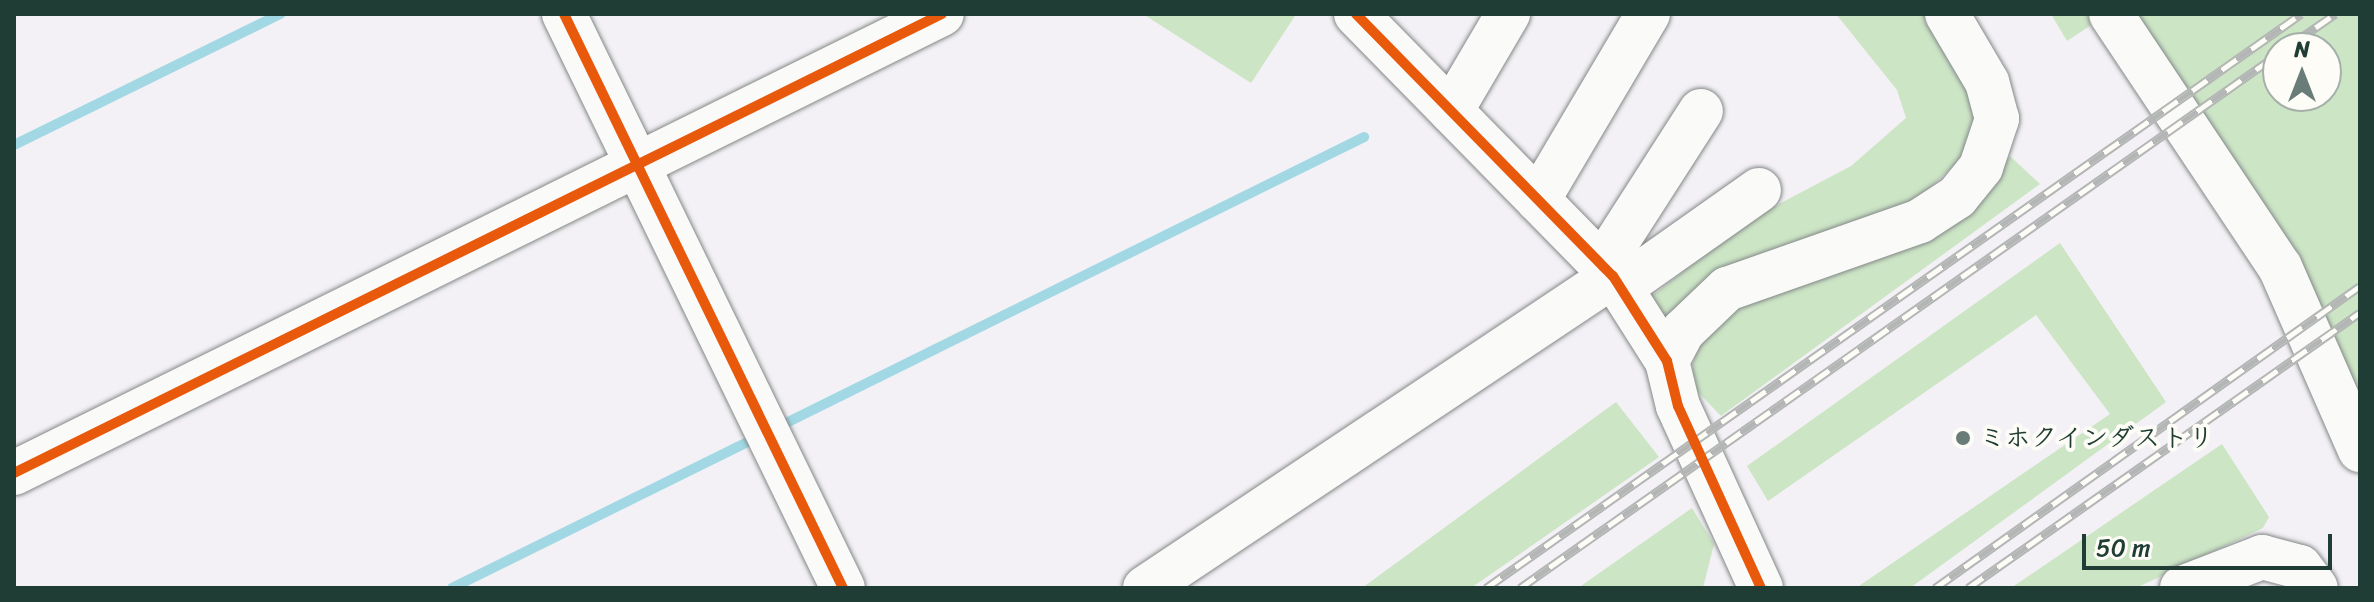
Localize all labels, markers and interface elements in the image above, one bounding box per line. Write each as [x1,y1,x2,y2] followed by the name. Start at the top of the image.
[2294,30,2310,69] text: N
[2262,32,2342,112] north arrow
[1979,422,2213,454] place label: ミホクインダストリ
[1954,429,1972,447] marker: ミホクインダストリ
[2086,518,2336,568] scale bar
[2096,527,2151,569] text: 50 m

